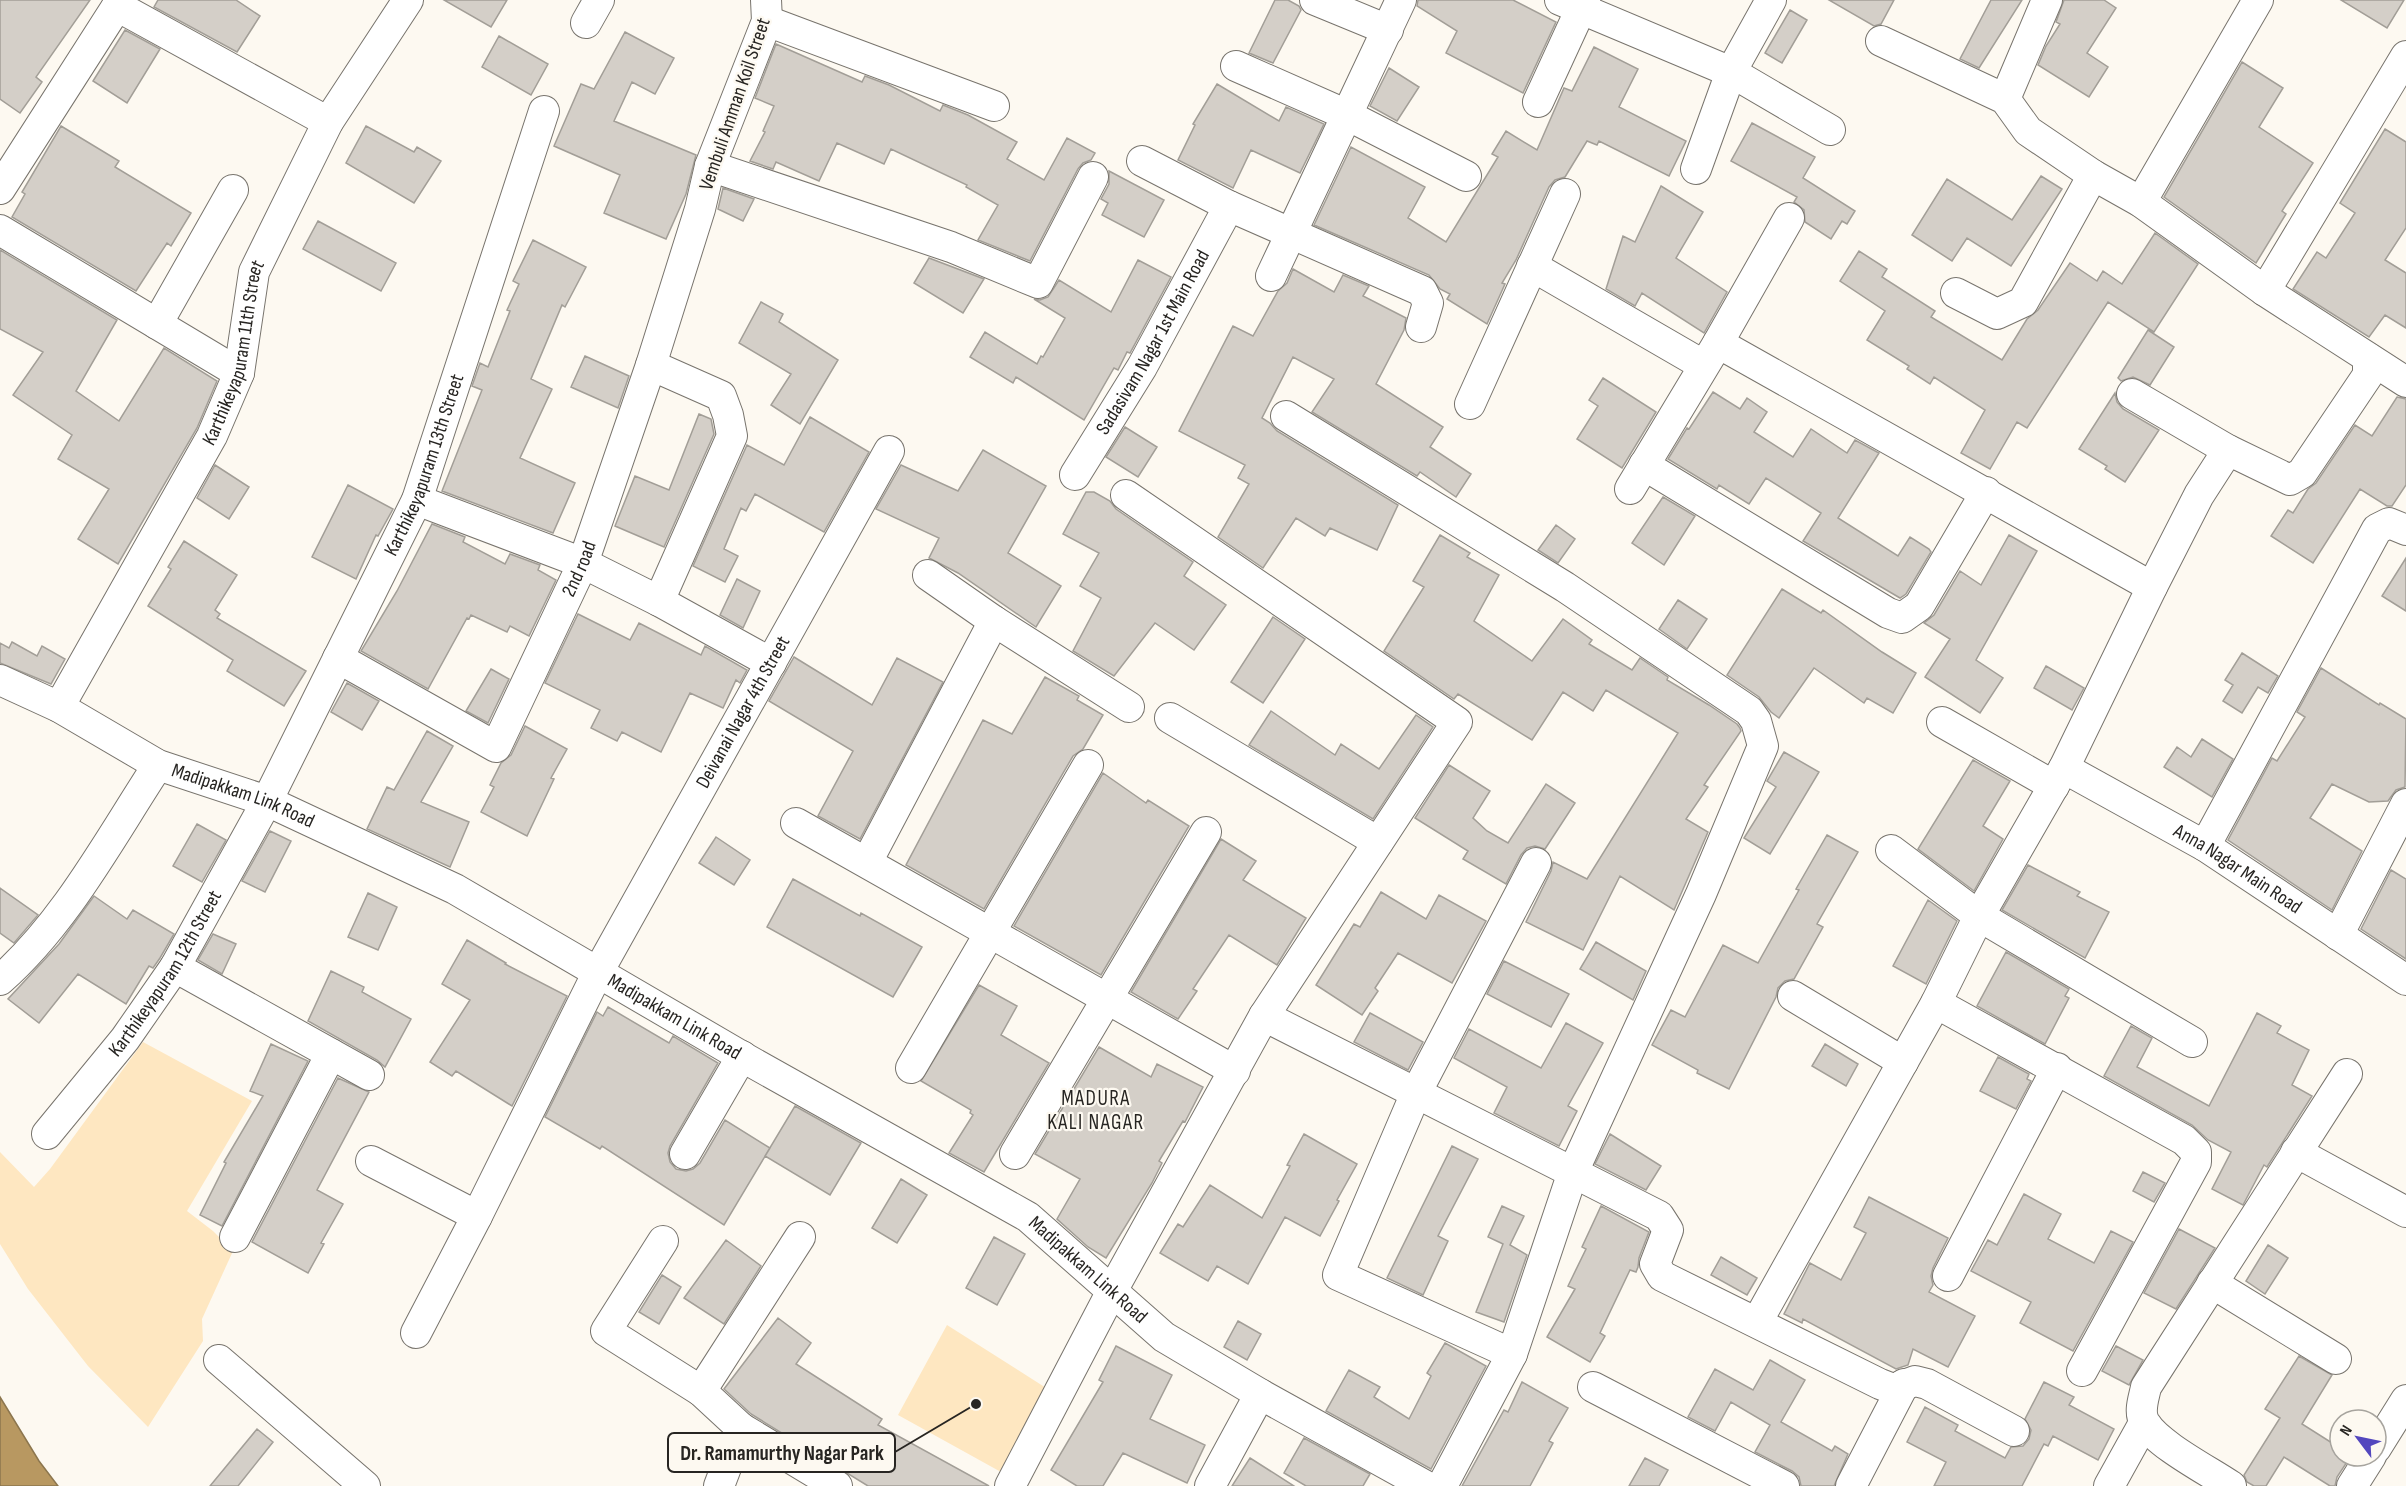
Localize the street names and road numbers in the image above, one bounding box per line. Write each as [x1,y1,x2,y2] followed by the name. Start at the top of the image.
[694,15,776,193] street label: Vembuli Amman Koil Street
[1091,246,1215,439] street label: Sadasivam Nagar 1st Main Road
[197,256,270,450] street label: Karthikeyapuram 11th Street
[379,371,469,560] street label: Karthikeyapuram 13th Street
[557,538,602,601] street label: 2nd road
[691,632,795,793] street label: Deivanai Nagar 4th Street
[169,758,318,833] street label: Madipakkam Link Road
[2169,819,2306,919] street label: Anna Nagar Main Road
[103,886,227,1062] street label: Karthikeyapuram 12th Street
[603,969,745,1065] street label: Madipakkam Link Road
[1023,1211,1152,1329] street label: Madipakkam Link Road

